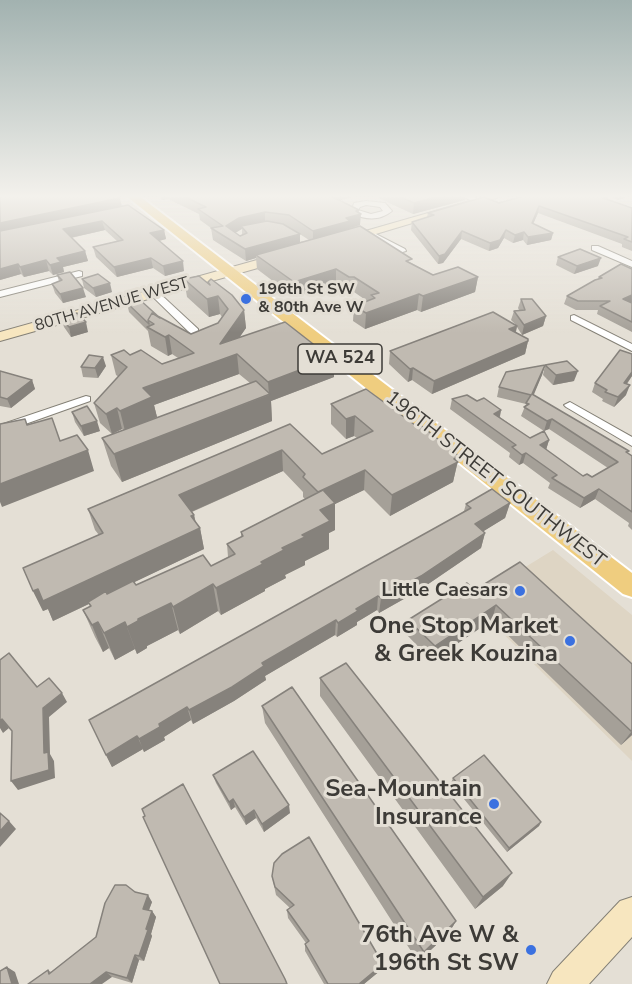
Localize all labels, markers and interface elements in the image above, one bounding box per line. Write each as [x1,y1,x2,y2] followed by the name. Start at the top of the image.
[33,274,191,336] street label: 80TH AVENUE WEST
[258,280,363,318] place label: 196th St SW & 80th Ave W
[239,292,253,306] marker: 196th St SW & 80th Ave W
[298,344,382,374] road number: WA 524
[380,386,610,574] street label: 196TH STREET SOUTHWEST
[381,579,508,603] place label: Little Caesars
[513,584,527,598] marker: Little Caesars
[369,613,558,669] place label: One Stop Market & Greek Kouzina
[563,634,577,648] marker: One Stop Market & Greek Kouzina
[325,776,482,832] place label: Sea-Mountain Insurance
[487,797,501,811] marker: Sea-Mountain Insurance
[361,922,519,978] place label: 76th Ave W & 196th St SW
[524,943,538,957] marker: 76th Ave W & 196th St SW

